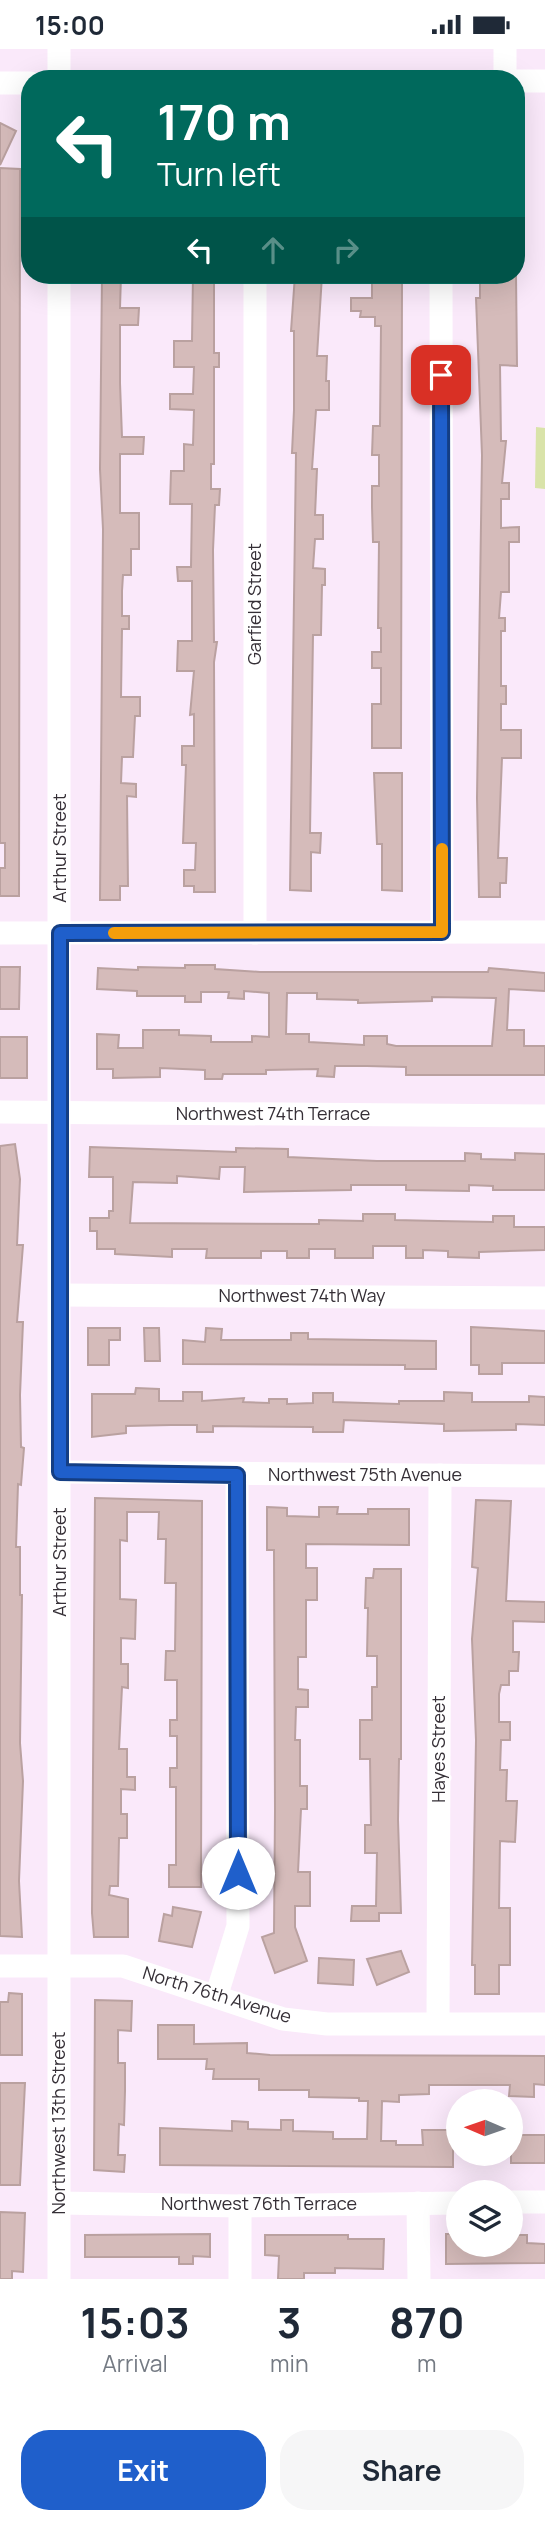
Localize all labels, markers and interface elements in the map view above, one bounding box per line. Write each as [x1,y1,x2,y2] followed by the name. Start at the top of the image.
[35,7,105,43] text: 15:00
[157,88,291,155] text: 170 m
[42,98,133,189] icon: left
[157,152,281,196] text: Turn left
[181,231,219,269] icon: left
[254,231,292,269] icon: ahead
[327,231,365,269] icon: right
[411,345,471,405] pin
[422,356,460,394] icon: arrive
[242,543,266,665] street label: Garfield Street
[47,793,71,903] street label: Arthur Street
[176,1101,370,1125] street label: Northwest 74th Terrace
[218,1283,386,1307] street label: Northwest 74th Way
[268,1462,462,1486] street label: Northwest 75th Avenue
[47,1507,71,1617] street label: Arthur Street
[426,1695,450,1803] street label: Hayes Street
[201,1836,275,1910] position arrow
[140,1960,295,2028] street label: North 76th Avenue
[46,2032,70,2214] street label: Northwest 13th Street
[446,2089,523,2167] north arrow
[446,2089,523,2257] map controls
[446,2180,523,2257] button: layers
[161,2191,357,2215] street label: Northwest 76th Terrace
[80,2293,190,2351] text: 15:03
[277,2293,302,2351] text: 3
[389,2293,465,2351] text: 870
[102,2347,168,2379] text: Arrival
[270,2347,309,2379] text: min
[417,2347,437,2379] text: m
[21,2430,266,2510] button: Exit
[280,2430,524,2510] button: Share

